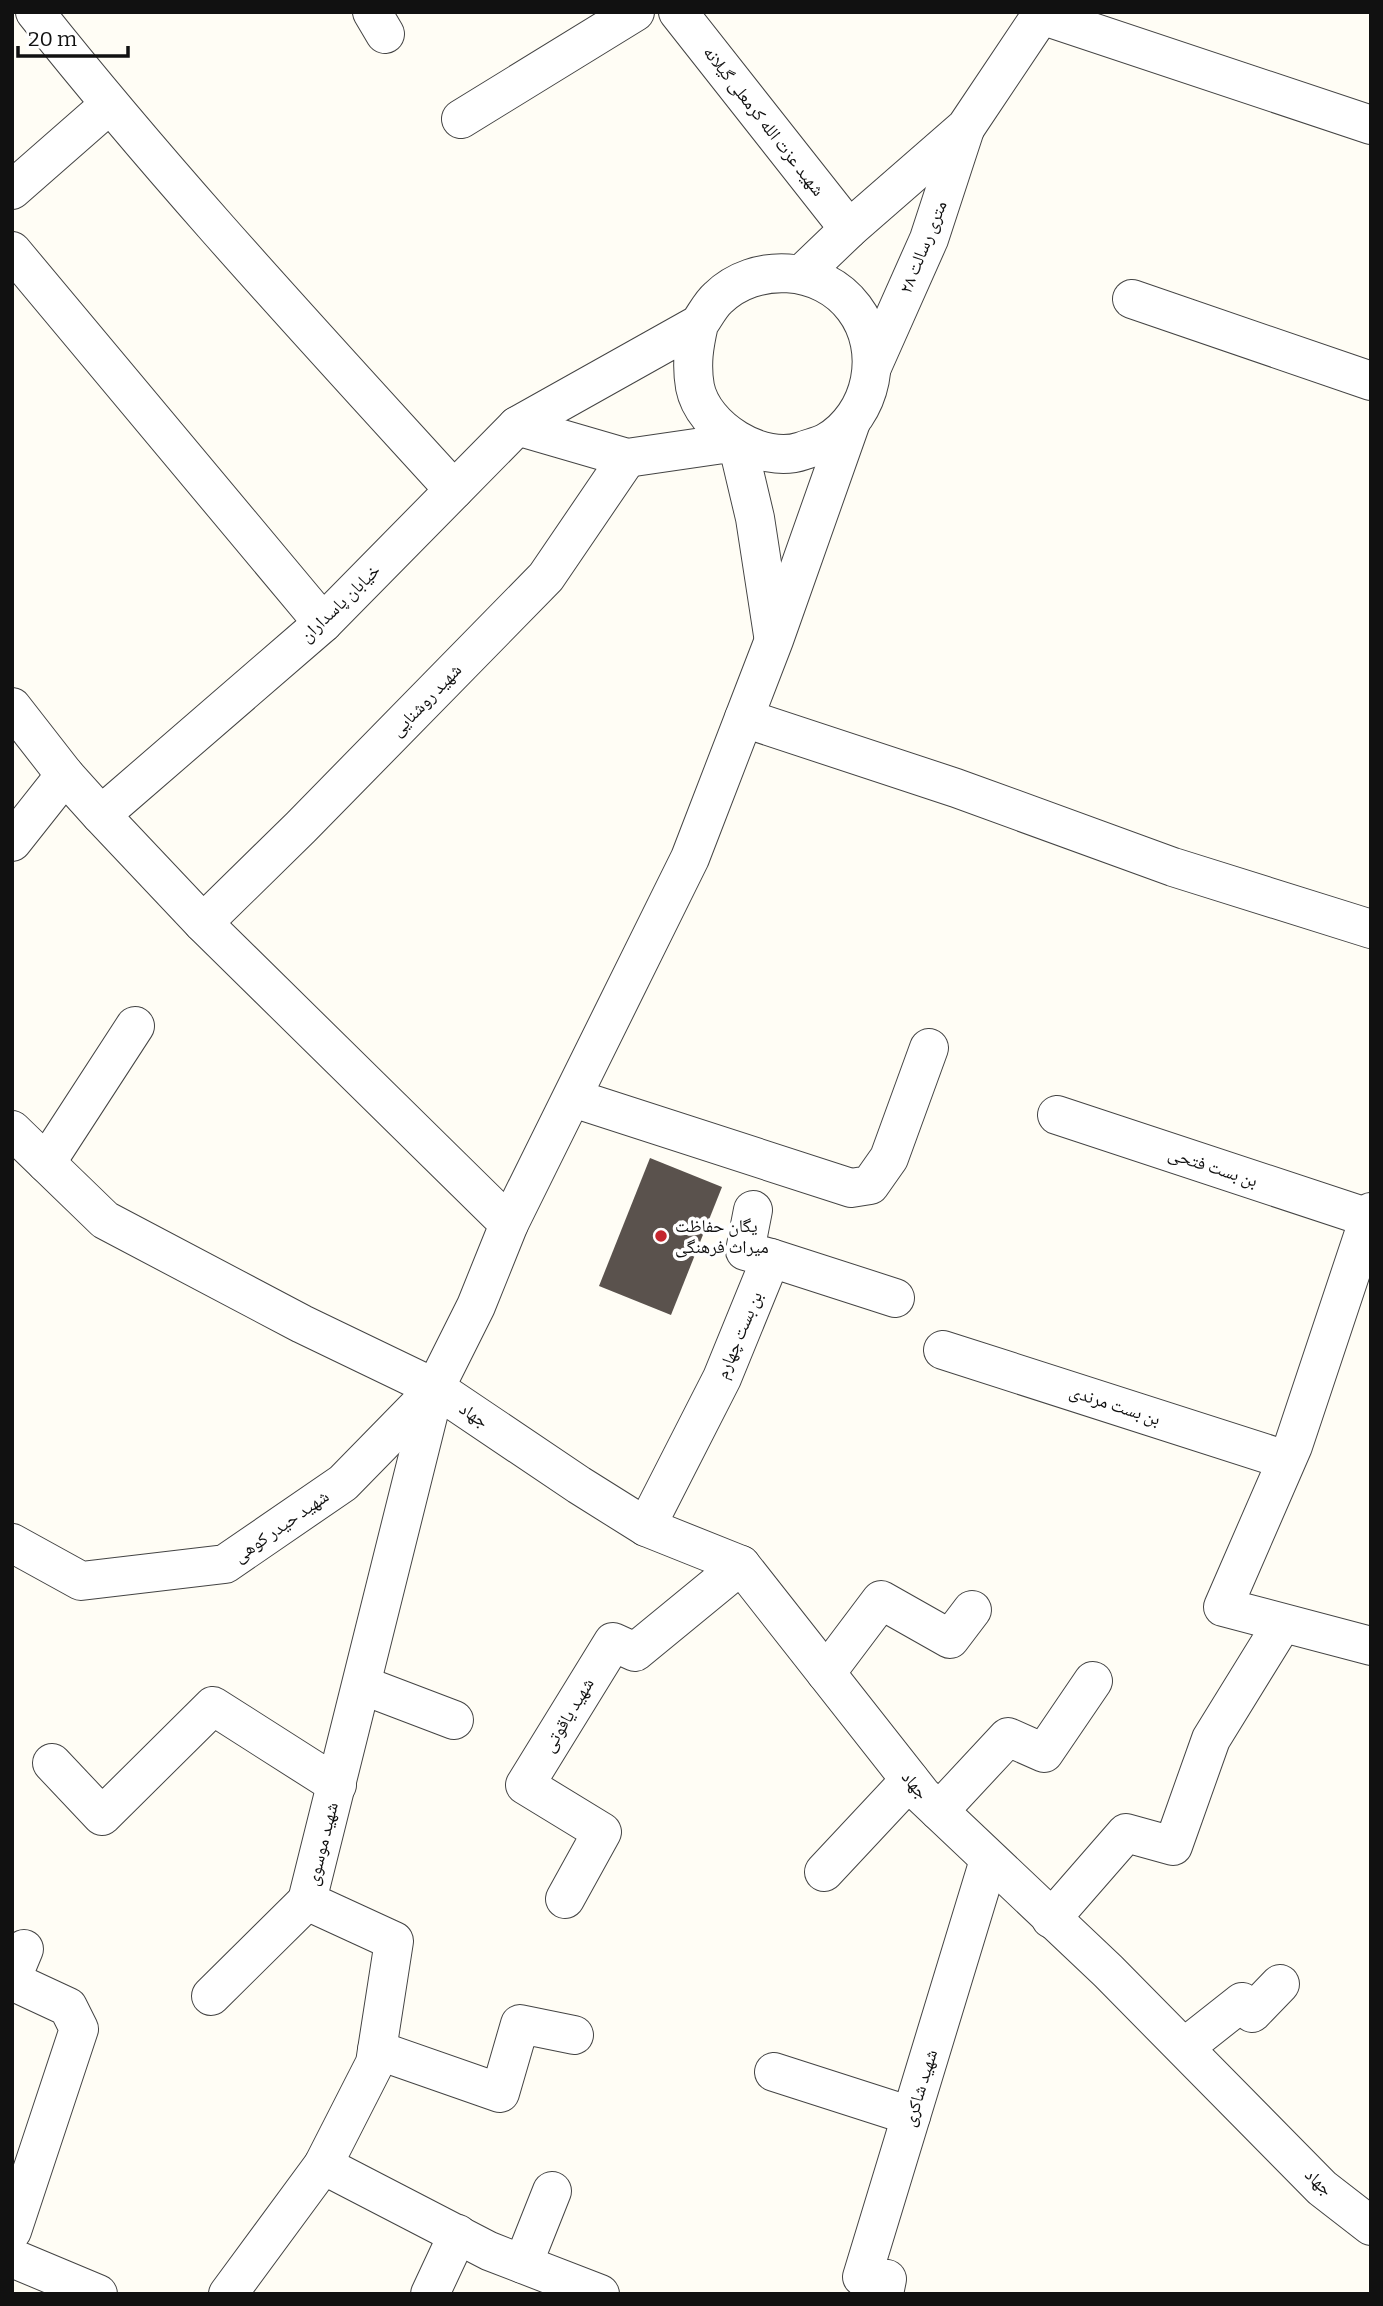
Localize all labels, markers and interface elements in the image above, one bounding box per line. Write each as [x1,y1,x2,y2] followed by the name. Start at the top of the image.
[18,14,128,58] scale bar
[28,26,77,52] text: 20 m
[699,42,829,200] street label: شهید عزت الله کرمعلی گیلانه
[894,197,952,297] street label: ۲۸ متری رسالت
[295,559,385,647] street label: خیابان پاسداران
[386,659,466,741] street label: شهید روشنایی
[1166,1142,1261,1192] street label: بن بست فتحی
[675,1215,769,1258] place label: یگان حفاظت میراث فرهنگی
[653,1228,669,1244] marker: یگان حفاظت میراث فرهنگی
[711,1288,768,1382] street label: بن بست چهارم
[1067,1380,1163,1430] street label: بن بست مرندی
[455,1397,493,1433] street label: جهاد
[229,1485,333,1567] street label: شهید حیدر کوهی
[537,1674,599,1756] street label: شهید یاقوتی
[897,1766,933,1804] street label: جهاد
[301,1800,343,1888] street label: شهید موسوی
[898,2047,942,2129] street label: شهید شاکری
[1300,2164,1338,2200] street label: جهاد

